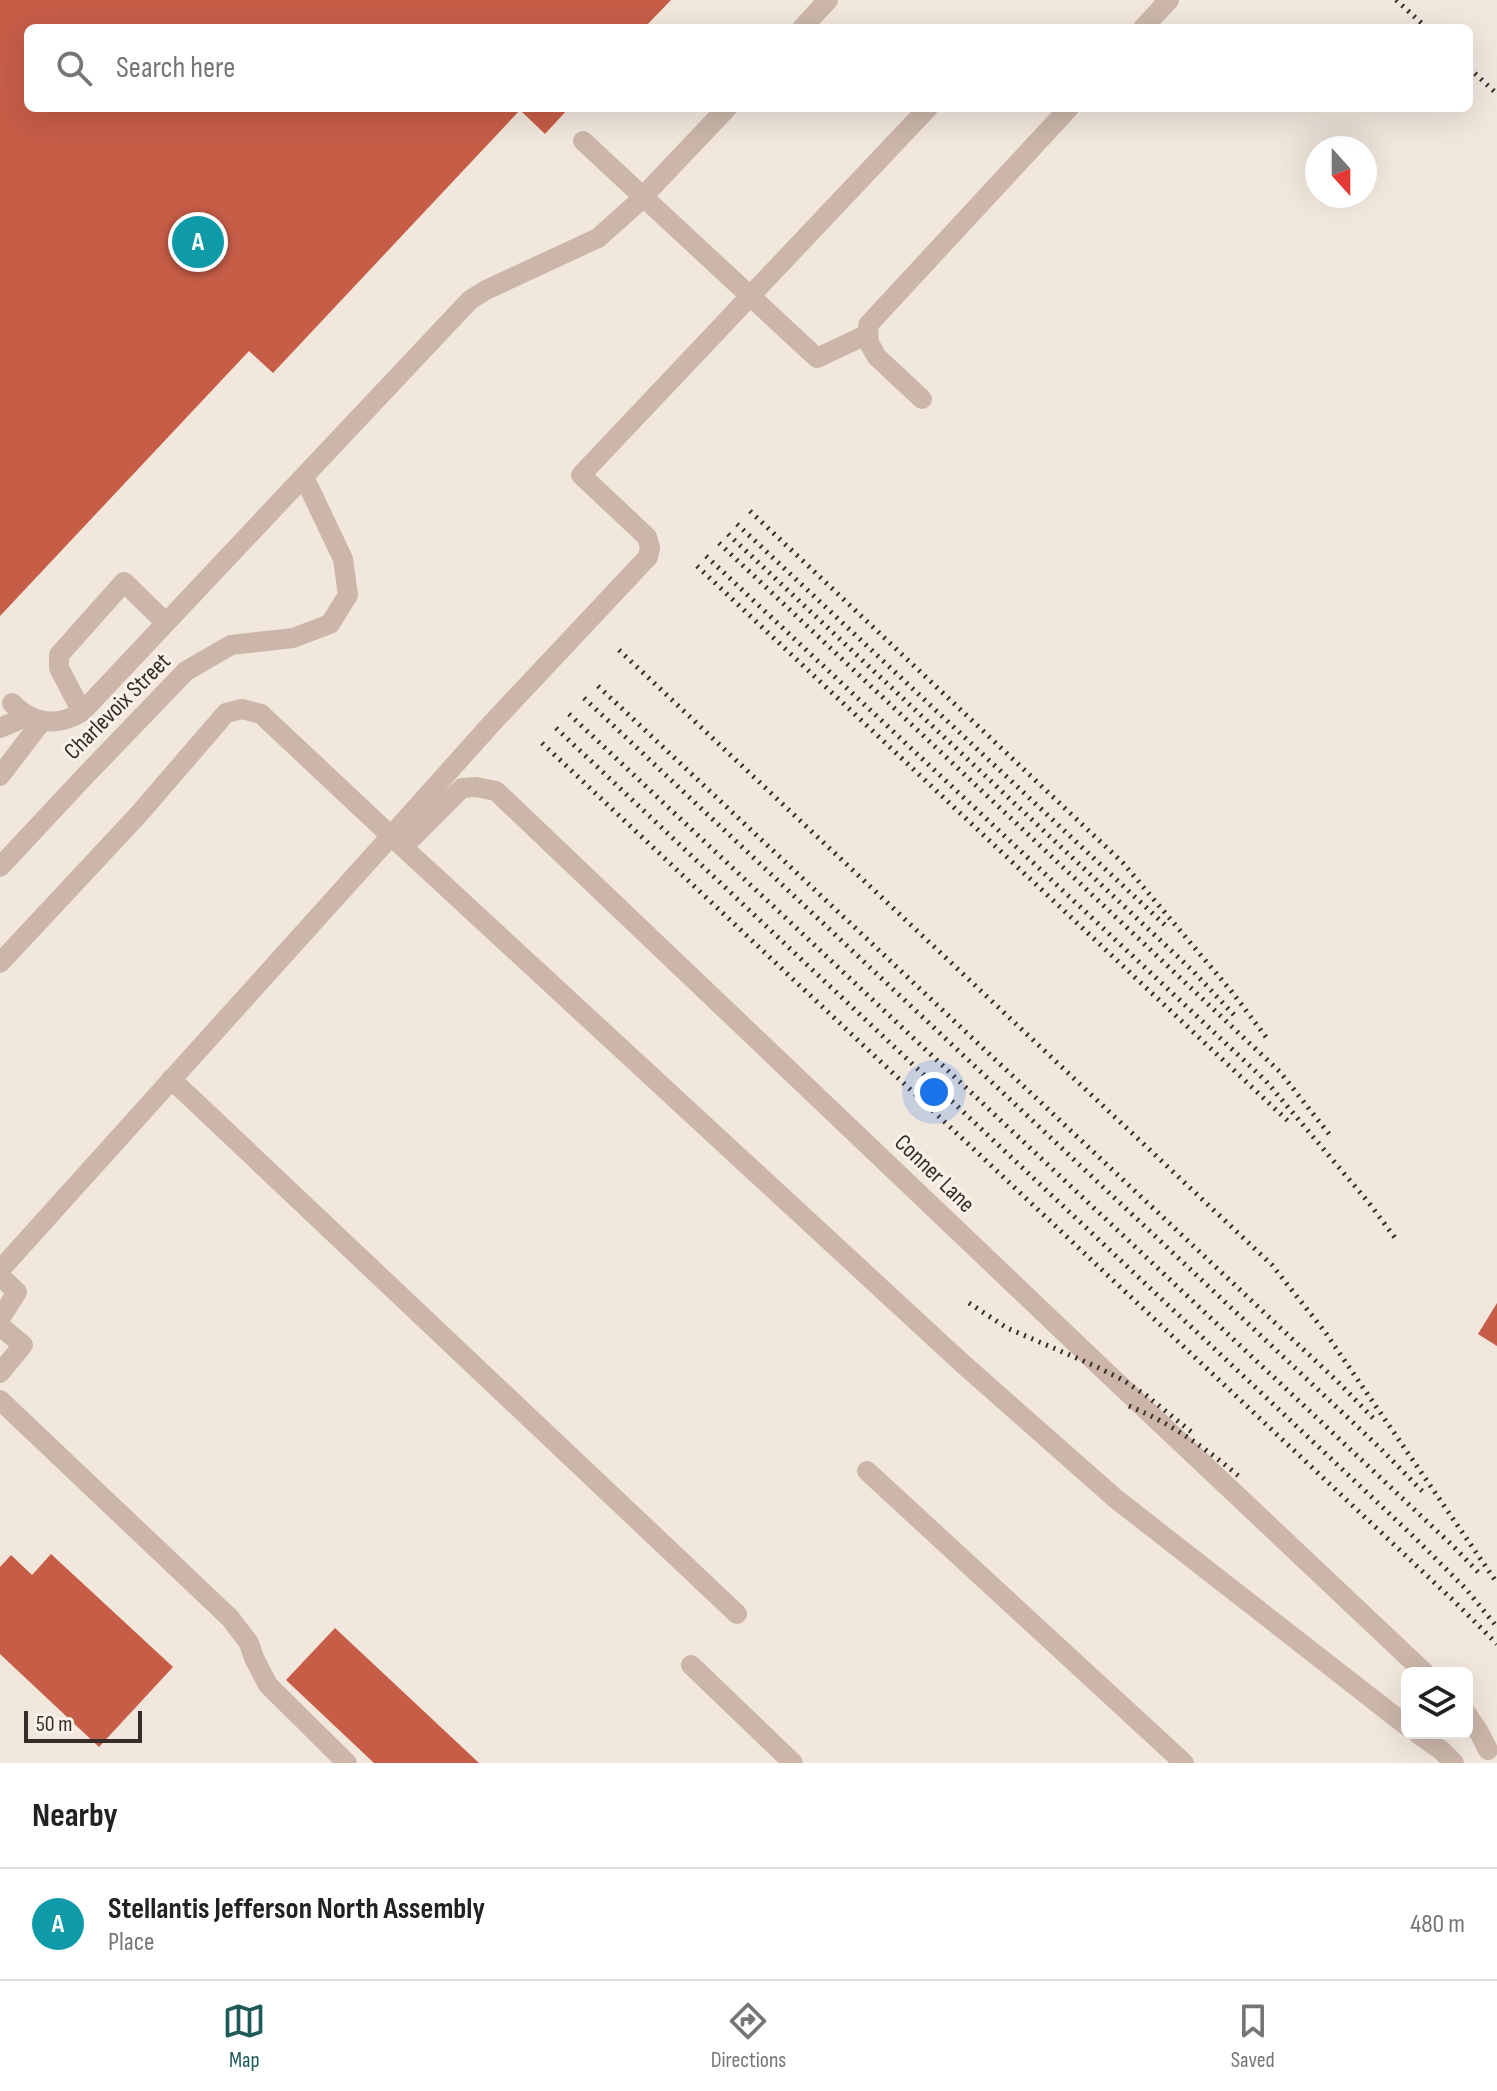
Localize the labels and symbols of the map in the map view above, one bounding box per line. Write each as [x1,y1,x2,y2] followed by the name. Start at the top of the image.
[1305,136,1377,208] north arrow
[172,212,224,272] pin: A
[58,647,177,766] street label: Charlevoix Street
[914,1072,954,1112] your location
[888,1128,981,1219] street label: Conner Lane
[24,1707,142,1743] scale bar

